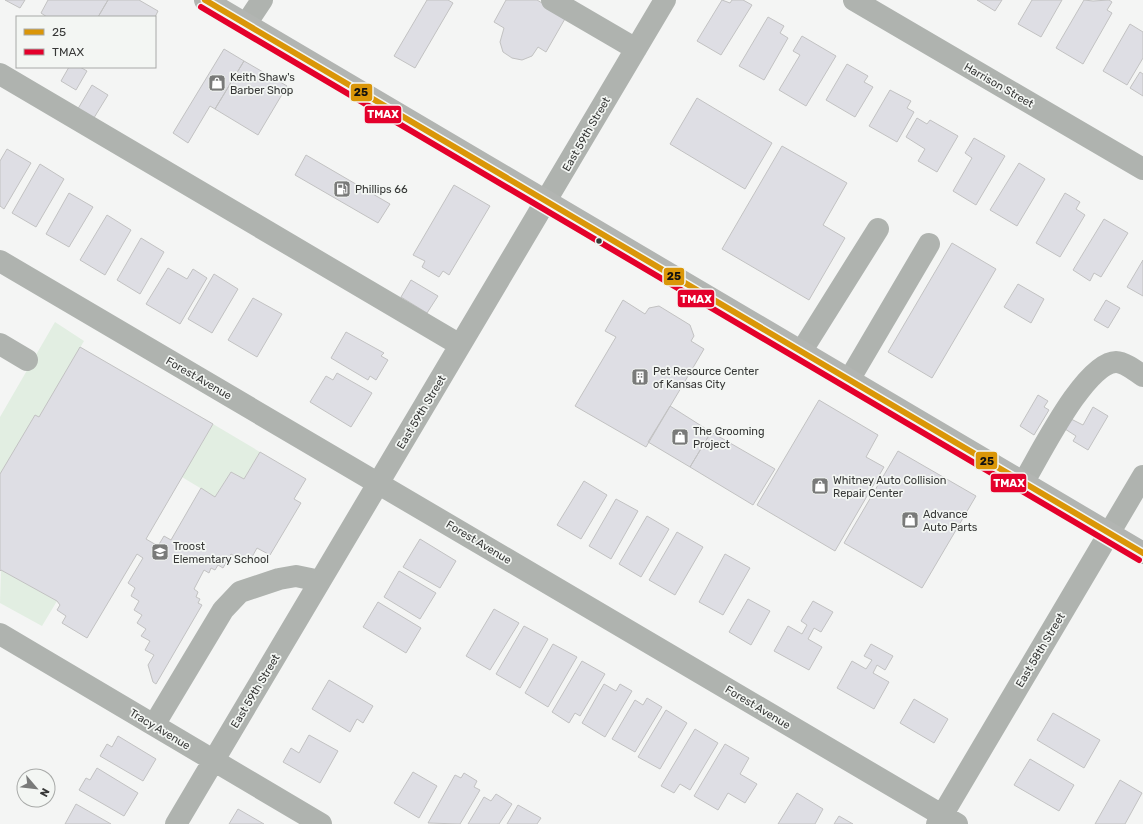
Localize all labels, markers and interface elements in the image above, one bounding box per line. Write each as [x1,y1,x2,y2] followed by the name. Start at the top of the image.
[16,16,156,68] legend
[52,25,66,39] text: 25
[52,45,85,59] text: TMAX
[962,60,1036,111] street label: Harrison Street
[230,71,295,97] place label: Keith Shaw's Barber Shop
[207,73,227,93] shop icon: Keith Shaw's Barber Shop
[350,83,373,102] line badge: 25
[354,86,368,99] text: 25
[560,94,613,174] street label: East 59th Street
[364,105,402,124] line badge: TMAX
[367,108,399,121] text: TMAX
[332,179,352,199] fuel station icon: Phillips 66
[355,183,408,196] place label: Phillips 66
[594,236,604,246] unlabelled marker
[663,267,685,286] line badge: 25
[667,270,681,283] text: 25
[677,289,715,308] line badge: TMAX
[680,293,712,306] text: TMAX
[164,354,234,402] street label: Forest Avenue
[653,365,759,391] place label: Pet Resource Center of Kansas City
[630,367,650,387] building icon: Pet Resource Center of Kansas City
[394,372,449,452] street label: East 59th Street
[693,425,765,451] place label: The Grooming Project
[670,427,690,447] shop icon: The Grooming Project
[975,451,998,470] line badge: 25
[980,455,994,468] text: 25
[990,473,1027,493] line badge: TMAX
[833,474,946,500] place label: Whitney Auto Collision Repair Center
[810,476,830,496] shop icon: Whitney Auto Collision Repair Center
[993,477,1025,490] text: TMAX
[923,508,978,534] place label: Advance Auto Parts
[900,510,920,530] shop icon: Advance Auto Parts
[444,518,514,567] street label: Forest Avenue
[173,540,269,566] place label: Troost Elementary School
[150,542,170,562] school or university icon: Troost Elementary School
[1013,610,1068,690] street label: East 58th Street
[228,651,283,731] street label: East 59th Street
[723,683,793,732] street label: Forest Avenue
[127,706,192,753] street label: Tracy Avenue
[16,768,56,808] north arrow
[37,786,52,799] text: N

